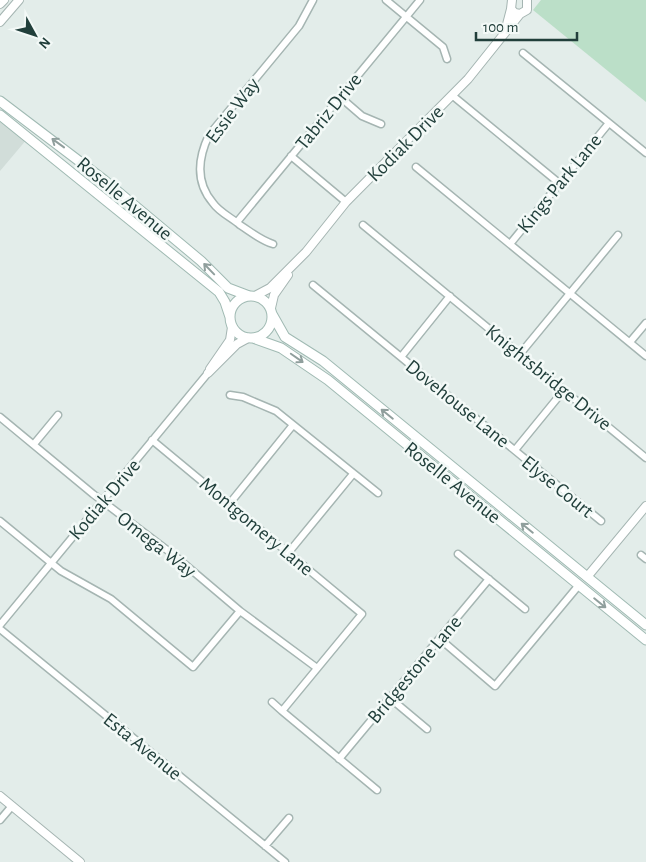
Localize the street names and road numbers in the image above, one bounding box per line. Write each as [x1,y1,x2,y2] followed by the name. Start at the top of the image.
[292,69,366,154] street label: Tabriz Drive
[202,74,264,147] street label: Essie Way
[364,102,448,186] street label: Kodiak Drive
[514,130,606,237] street label: Kings Park Lane
[73,153,176,244] street label: Roselle Avenue
[482,321,615,434] street label: Knightsbridge Drive
[402,356,513,452] street label: Dovehouse Lane
[400,438,504,528] street label: Roselle Avenue
[518,452,597,522] street label: Elyse Court
[65,455,144,544] street label: Kodiak Drive
[196,474,317,580] street label: Montgomery Lane
[113,508,200,582] street label: Omega Way
[364,612,466,727] street label: Bridgestone Lane
[99,709,185,784] street label: Esta Avenue

